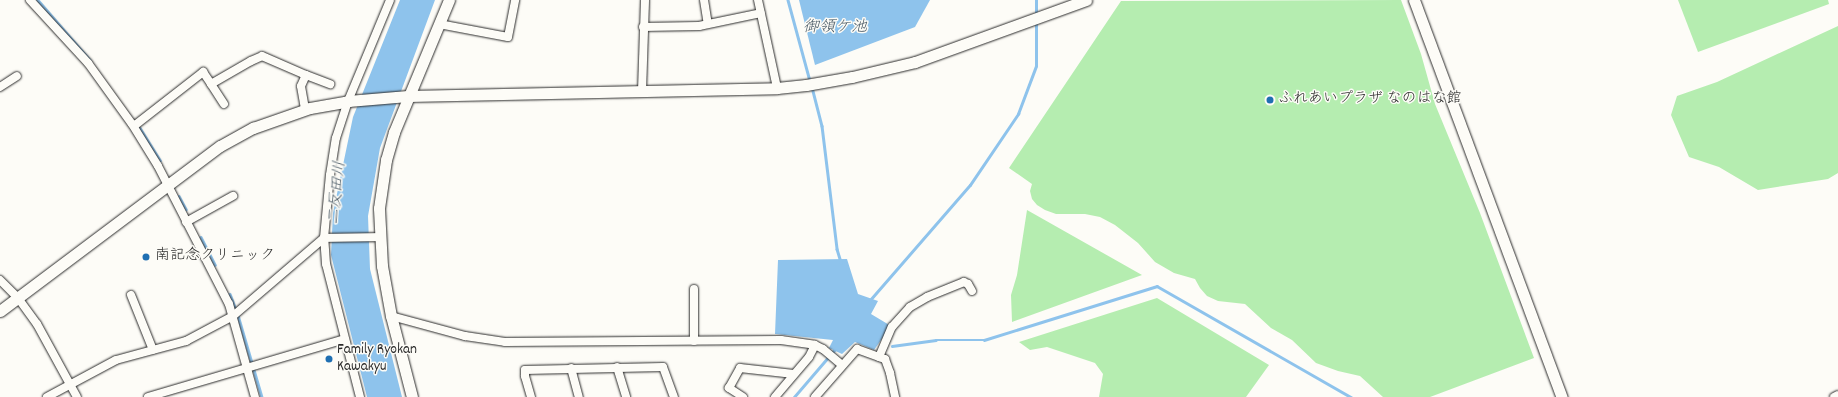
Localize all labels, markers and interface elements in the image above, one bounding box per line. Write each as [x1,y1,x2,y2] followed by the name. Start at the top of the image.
[803,18,867,38] water label: 御領ケ池
[1278,91,1461,109] place label: ふれあいプラザ なのはな館
[1265,95,1275,105] marker: ふれあいプラザ なのはな館
[325,160,351,226] water label: 二反田川
[155,248,275,266] place label: 南記念クリニック
[140,251,152,263] marker: 南記念クリニック
[337,341,417,376] place label: Family Ryokan Kawakyu
[324,354,334,364] marker: Family Ryokan Kawakyu

